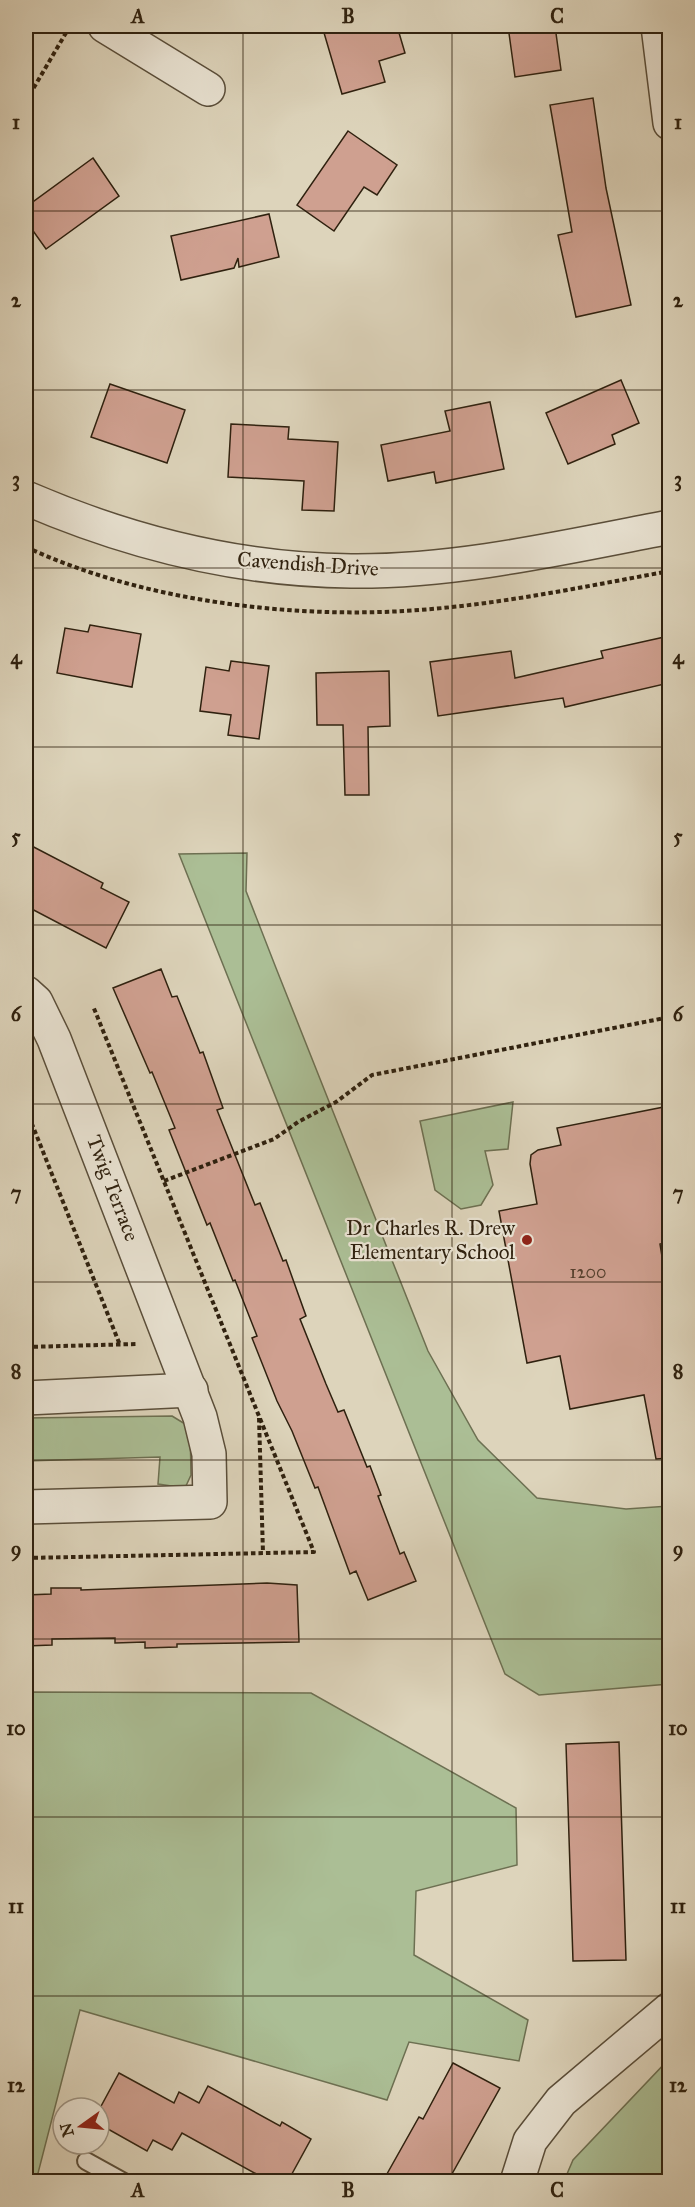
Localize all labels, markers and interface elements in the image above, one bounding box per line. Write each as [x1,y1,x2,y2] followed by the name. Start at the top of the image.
[129,4,145,28] text: A
[341,4,355,28] text: B
[550,4,564,28] text: C
[12,110,20,134] text: 1
[674,110,682,134] text: 1
[11,288,22,312] text: 2
[673,288,684,312] text: 2
[12,467,20,492] text: 3
[674,467,682,492] text: 3
[236,546,380,582] street label: Cavendish Drive
[10,645,22,670] text: 4
[672,645,684,670] text: 4
[11,824,21,848] text: 5
[673,824,683,848] text: 5
[11,1002,23,1026] text: 6
[673,1002,685,1026] text: 6
[81,1131,145,1245] street label: Twig Terrace
[11,1181,22,1205] text: 7
[673,1181,684,1205] text: 7
[346,1215,515,1265] place label: Dr Charles R. Drew Elementary School
[520,1233,534,1247] marker: Dr Charles R. Drew Elementary School
[570,1261,606,1283] house number: 1200
[11,1359,21,1383] text: 8
[673,1359,683,1383] text: 8
[11,1537,21,1562] text: 9
[673,1537,683,1562] text: 9
[6,1716,26,1740] text: 10
[668,1716,688,1740] text: 10
[8,1894,24,1918] text: 11
[670,1894,686,1918] text: 11
[7,2073,26,2097] text: 12
[669,2073,688,2097] text: 12
[51,2096,111,2156] north arrow
[56,2120,78,2139] text: N
[129,2178,145,2202] text: A
[341,2178,355,2202] text: B
[550,2178,564,2202] text: C

